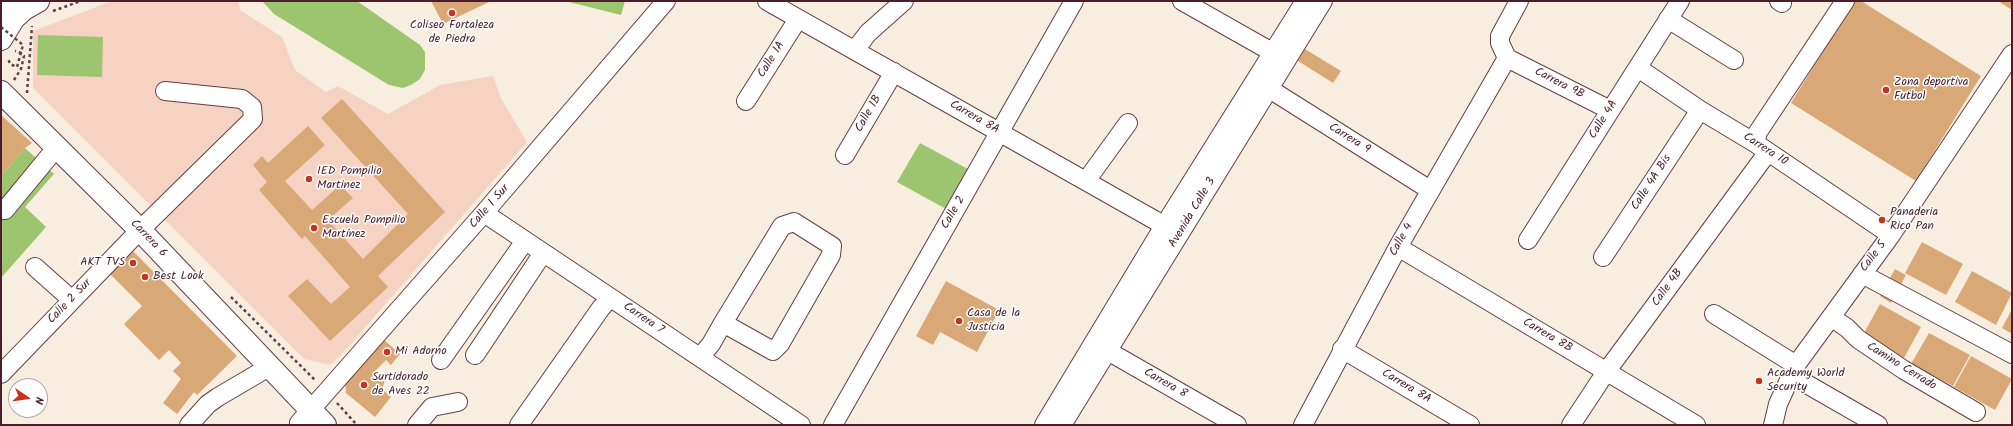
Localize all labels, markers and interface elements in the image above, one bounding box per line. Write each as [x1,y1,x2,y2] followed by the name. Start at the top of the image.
[447,8,457,18] marker: Coliseo Fortaleza de Piedra
[410,19,494,47] place label: Coliseo Fortaleza de Piedra
[755,39,789,81] street label: Calle 1A
[1532,65,1586,103] street label: Carrera 9B
[1894,76,1968,104] place label: Zona deportiva Futbol
[1881,85,1891,95] marker: Zona deportiva Futbol
[853,93,885,135] street label: Calle 1B
[947,98,1001,138] street label: Carrera 8A
[1587,98,1621,142] street label: Calle 4A
[1325,121,1373,157] street label: Carrera 9
[1740,130,1790,170] street label: Carrera 10
[1629,153,1675,213] street label: Calle 4A Bis
[317,165,382,193] place label: IED Pompilio Martinez
[304,174,314,184] marker: IED Pompilio Martinez
[1166,175,1220,251] street label: Avenida Calle 3
[467,182,513,232] street label: Calle 1 Sur
[939,194,969,232] street label: Calle 2
[1890,206,1938,234] place label: Panaderia Rico Pan
[322,214,405,242] place label: Escuela Pompilio Martínez
[1877,215,1887,225] marker: Panaderia Rico Pan
[126,217,170,261] street label: Carrera 6
[1387,221,1417,259] street label: Calle 4
[309,223,319,233] marker: Escuela Pompilio Martínez
[1858,239,1890,275] street label: Calle 5
[80,256,125,270] place label: AKT TVS
[128,258,138,268] marker: AKT TVS
[1649,266,1687,310] street label: Calle 4B
[153,270,204,284] place label: Best Look
[140,272,150,282] marker: Best Look
[45,277,95,327] street label: Calle 2 Sur
[620,300,666,338] street label: Carrera 7
[967,307,1020,335] place label: Casa de la Justicia
[954,316,964,326] marker: Casa de la Justicia
[1520,316,1574,356] street label: Carrera 8B
[1863,340,1939,394] street label: Camino Cerrado
[395,345,447,359] place label: Mi Adorno
[382,347,392,357] marker: Mi Adorno
[1141,366,1189,402] street label: Carrera 8
[1379,367,1433,407] street label: Carrera 8A
[1767,367,1844,395] place label: Academy World Security
[372,371,430,399] place label: Surtidorado de Aves 22
[1754,376,1764,386] marker: Academy World Security
[8,378,48,418] north arrow
[359,380,369,390] marker: Surtidorado de Aves 22
[29,395,48,406] text: N

